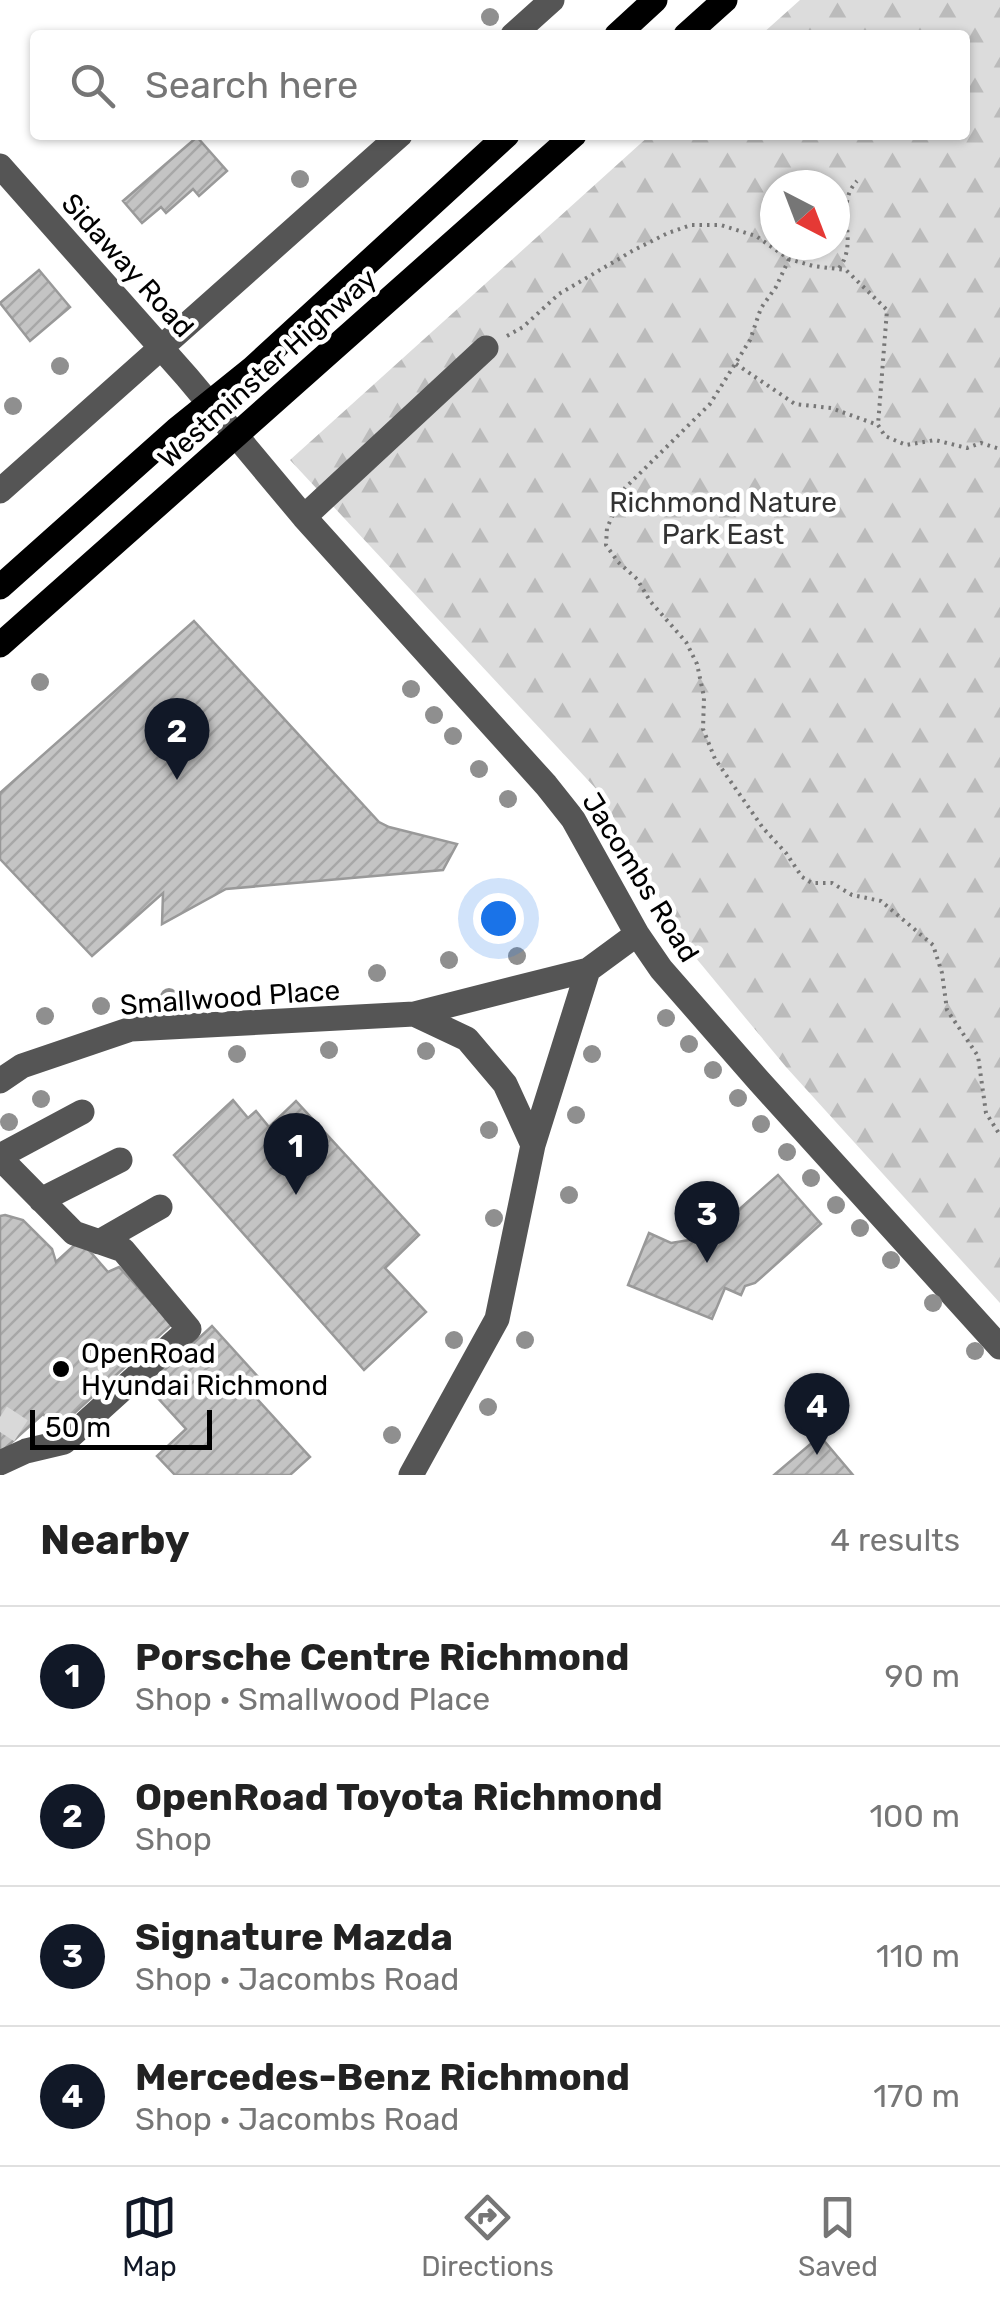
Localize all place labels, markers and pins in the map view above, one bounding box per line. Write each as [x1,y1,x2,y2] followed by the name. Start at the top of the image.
[144,698,210,780] pin: 2
[264,1112,328,1195] pin: 1
[674,1180,740,1263] pin: 3
[81,1337,328,1402] place label: OpenRoad Hyundai Richmond
[50,1358,72,1380] marker: OpenRoad Hyundai Richmond
[784,1372,850,1455] pin: 4

